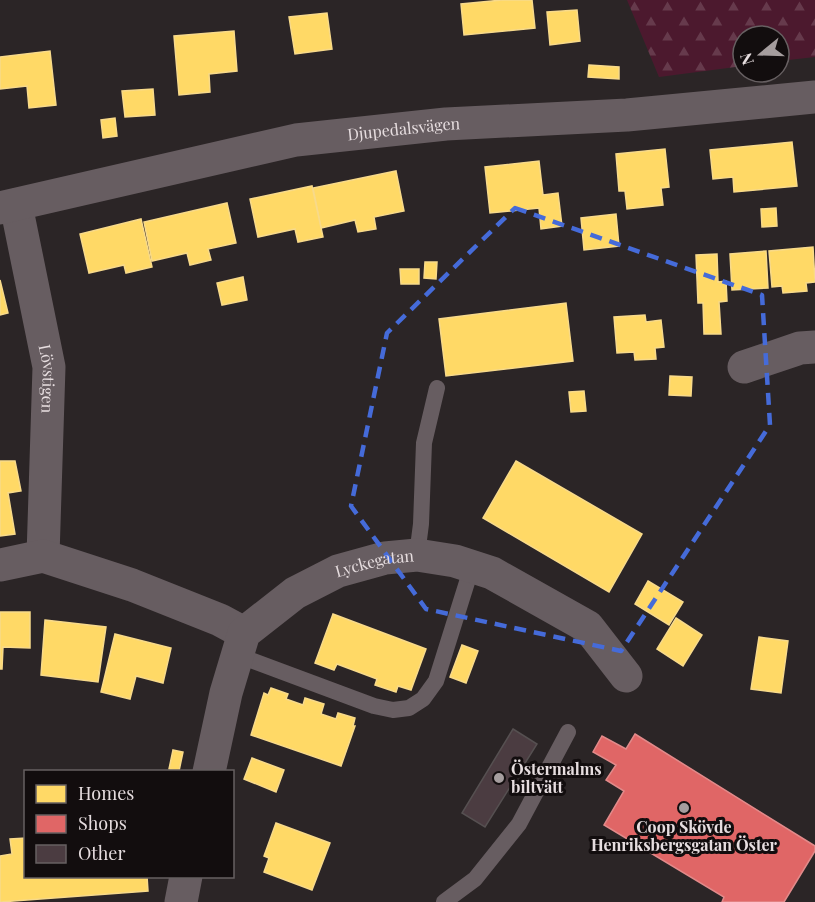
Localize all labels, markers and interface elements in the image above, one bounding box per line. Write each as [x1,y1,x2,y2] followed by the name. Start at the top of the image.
[731,24,791,84] north arrow
[734,50,758,68] text: N
[346,112,461,144] street label: Djupedalsvägen
[35,342,60,414] street label: Lövstigen
[333,544,415,581] street label: Lyckegatan
[511,758,602,797] place label: Östermalms biltvätt
[24,770,234,878] legend
[492,771,506,785] marker: Östermalms biltvätt
[78,781,134,805] text: Homes
[677,801,691,815] marker: Coop Skövde Henriksbergsgatan Öster
[78,811,127,835] text: Shops
[591,816,778,855] place label: Coop Skövde Henriksbergsgatan Öster
[78,841,125,865] text: Other

